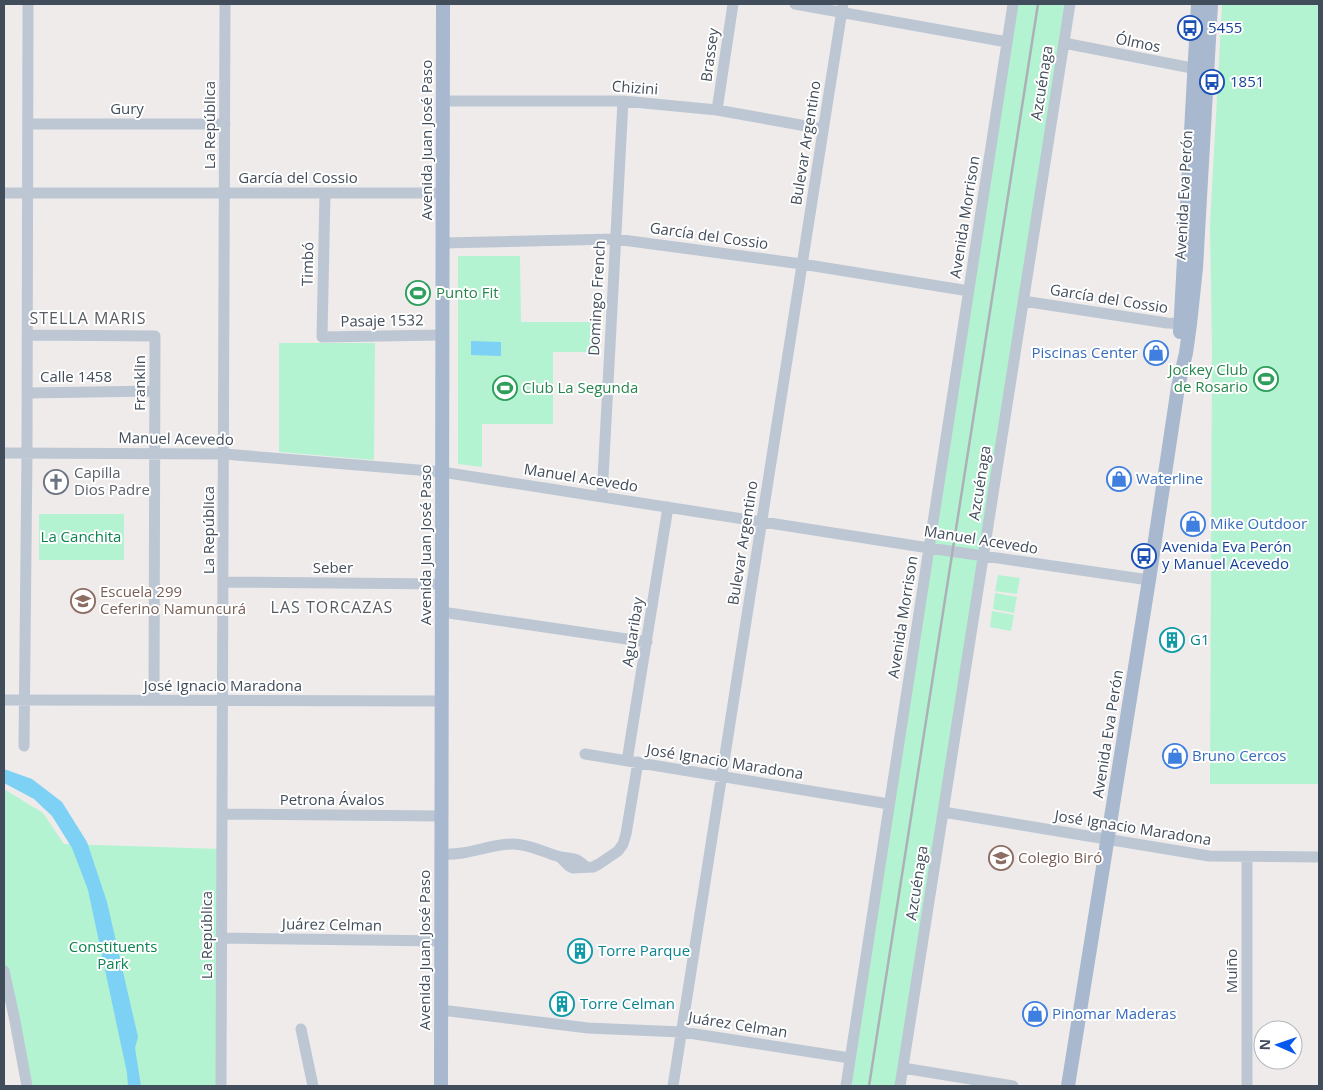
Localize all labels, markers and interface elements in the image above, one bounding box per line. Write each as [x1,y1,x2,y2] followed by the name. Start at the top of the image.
[1177,15,1203,41] bus stop icon: 5455
[1208,17,1242,37] place label: 5455
[695,26,723,83] street label: Brassey
[1114,28,1162,56] street label: Ólmos
[1025,44,1057,122] street label: Azcuénaga
[416,60,436,220] street label: Avenida Juan José Paso
[1199,69,1225,95] bus stop icon: 1851
[1230,71,1264,91] place label: 1851
[611,75,659,99] street label: Chizini
[785,79,825,206] street label: Bulevar Argentino
[199,81,219,169] street label: La República
[110,98,144,118] street label: Gury
[1170,130,1196,260] street label: Avenida Eva Perón
[944,154,984,280] street label: Avenida Morrison
[238,167,358,187] street label: García del Cossio
[649,217,770,253] street label: García del Cossio
[583,240,609,356] street label: Domingo French
[297,242,317,286] street label: Timbó
[1049,279,1170,317] street label: García del Cossio
[405,280,431,306] sports icon: Punto Fit
[436,282,499,302] place label: Punto Fit
[29,307,147,329] district label: STELLA MARIS
[340,309,424,331] street label: Pasaje 1532
[1143,340,1169,366] shop icon: Piscinas Center
[1032,342,1138,362] place label: Piscinas Center
[129,355,149,411] street label: Franklin
[1166,359,1248,396] place label: Jockey Club de Rosario
[40,366,112,386] street label: Calle 1458
[1253,366,1279,392] sports icon: Jockey Club de Rosario
[492,375,518,401] sports icon: Club La Segunda
[522,377,638,397] place label: Club La Segunda
[118,427,234,449] street label: Manuel Acevedo
[963,444,995,522] street label: Azcuénaga
[523,458,640,496] street label: Manuel Acevedo
[74,462,150,499] place label: Capilla Dios Padre
[415,465,435,625] street label: Avenida Juan José Paso
[1106,466,1132,492] shop icon: Waterline
[1136,468,1203,488] place label: Waterline
[43,469,69,495] church icon: Capilla Dios Padre
[722,479,762,606] street label: Bulevar Argentino
[198,486,218,574] street label: La República
[1180,511,1206,537] shop icon: Mike Outdoor
[1210,513,1307,533] place label: Mike Outdoor
[923,520,1040,558] street label: Manuel Acevedo
[41,526,121,546] park label: La Canchita
[1162,536,1292,573] place label: Avenida Eva Perón y Manuel Acevedo
[1131,543,1157,569] bus stop icon: Avenida Eva Perón y Manuel Acevedo
[882,554,922,680] street label: Avenida Morrison
[313,557,353,577] street label: Seber
[100,581,246,618] place label: Escuela 299 Ceferino Namuncurá
[70,588,96,614] school or university icon: Escuela 299 Ceferino Namuncurá
[617,595,647,668] street label: Aguaribay
[271,596,393,618] district label: LAS TORCAZAS
[1159,627,1185,653] building icon: G1
[1190,629,1209,649] place label: G1
[1087,668,1127,799] street label: Avenida Eva Perón
[142,675,302,695] street label: José Ignacio Maradona
[643,738,805,783] street label: José Ignacio Maradona
[1162,743,1188,769] shop icon: Bruno Cercos
[1192,745,1287,765] place label: Bruno Cercos
[280,789,384,809] street label: Petrona Ávalos
[1051,804,1213,849] street label: José Ignacio Maradona
[900,844,932,922] street label: Azcuénaga
[988,845,1014,871] school or university icon: Colegio Biró
[1018,847,1102,867] place label: Colegio Biró
[414,870,434,1030] street label: Avenida Juan José Paso
[196,891,216,979] street label: La República
[280,913,382,935] street label: Juárez Celman
[69,936,157,973] park label: Constituents Park
[567,938,593,964] building icon: Torre Parque
[598,940,690,960] place label: Torre Parque
[1221,949,1241,993] street label: Muiño
[549,991,575,1017] building icon: Torre Celman
[580,993,675,1013] place label: Torre Celman
[1022,1001,1048,1027] shop icon: Pinomar Maderas
[1052,1003,1176,1023] place label: Pinomar Maderas
[685,1006,789,1042] street label: Juárez Celman
[1253,1020,1303,1070] north arrow
[1255,1039,1274,1051] text: N

